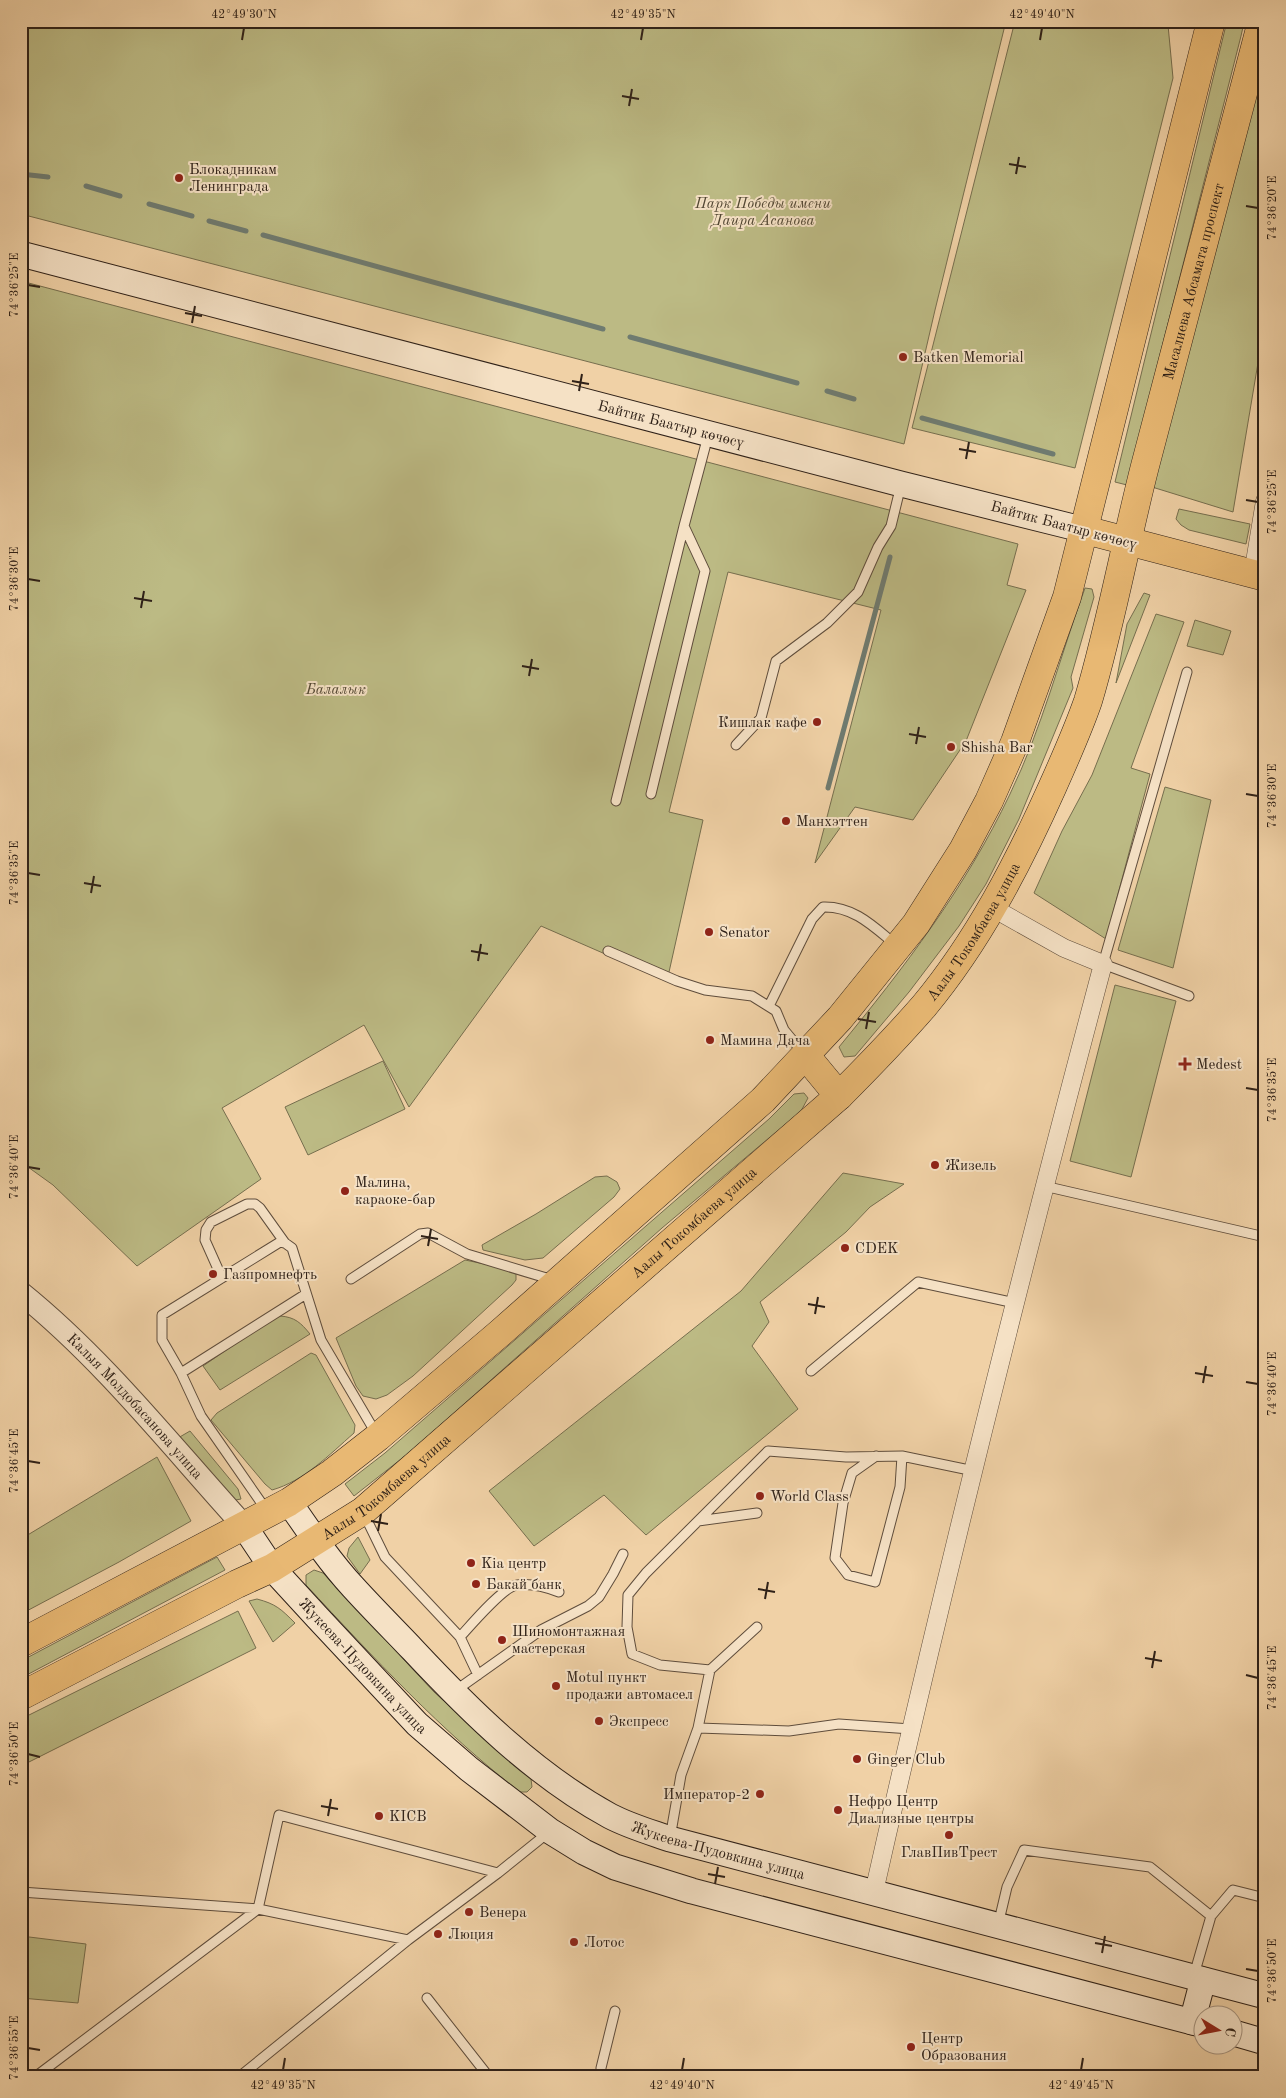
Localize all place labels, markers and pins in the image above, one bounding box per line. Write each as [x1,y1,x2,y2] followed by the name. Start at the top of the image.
[189,163,277,195] place label: Блокадникам Ленинграда
[173,172,185,184] marker: Блокадникам Ленинграда
[897,351,909,363] marker: Batken Memorial
[913,351,1024,366] place label: Batken Memorial
[718,716,807,731] place label: Кишлак кафе
[811,716,823,728] marker: Кишлак кафе
[945,741,957,753] marker: Shisha Bar
[961,741,1033,756] place label: Shisha Bar
[780,815,792,827] marker: Манхэттен
[796,815,868,830] place label: Манхэттен
[703,926,715,938] marker: Senator
[719,926,770,941] place label: Senator
[704,1034,716,1046] marker: Мамина Дача
[720,1034,811,1049] place label: Мамина Дача
[1178,1057,1192,1071] marker: Medest
[1196,1058,1242,1073] place label: Medest
[929,1159,941,1171] marker: Жизель
[945,1159,996,1174] place label: Жизель
[355,1176,435,1208] place label: Малина, караоке-бар
[339,1185,351,1197] marker: Малина, караоке-бар
[839,1242,851,1254] marker: CDEK
[855,1242,898,1257] place label: CDEK
[207,1268,219,1280] marker: Газпромнефть
[223,1268,317,1283] place label: Газпромнефть
[754,1490,766,1502] marker: World Class
[770,1490,849,1505] place label: World Class
[465,1557,477,1569] marker: Kia центр
[481,1557,546,1572] place label: Kia центр
[470,1578,482,1590] marker: Бакай банк
[486,1578,562,1593] place label: Бакай банк
[512,1625,625,1657] place label: Шиномонтажная мастерская
[496,1634,508,1646] marker: Шиномонтажная мастерская
[566,1671,693,1703] place label: Motul пункт продажи автомасел
[550,1680,562,1692] marker: Motul пункт продажи автомасел
[593,1715,605,1727] marker: Экспресс
[609,1715,669,1730] place label: Экспресс
[851,1753,863,1765] marker: Ginger Club
[867,1753,945,1768] place label: Ginger Club
[663,1788,750,1803] place label: Император-2
[754,1788,766,1800] marker: Император-2
[848,1795,974,1827] place label: Нефро Центр Диализные центры
[832,1804,844,1816] marker: Нефро Центр Диализные центры
[373,1810,385,1822] marker: KICB
[389,1810,427,1825] place label: KICB
[943,1829,955,1841] marker: ГлавПивТрест
[901,1846,997,1861] place label: ГлавПивТрест
[463,1906,475,1918] marker: Венера
[479,1906,527,1921] place label: Венера
[432,1928,444,1940] marker: Люция
[448,1928,494,1943] place label: Люция
[568,1936,580,1948] marker: Лотос
[584,1936,625,1951] place label: Лотос
[921,2032,1007,2064] place label: Центр Образования
[905,2041,917,2053] marker: Центр Образования

